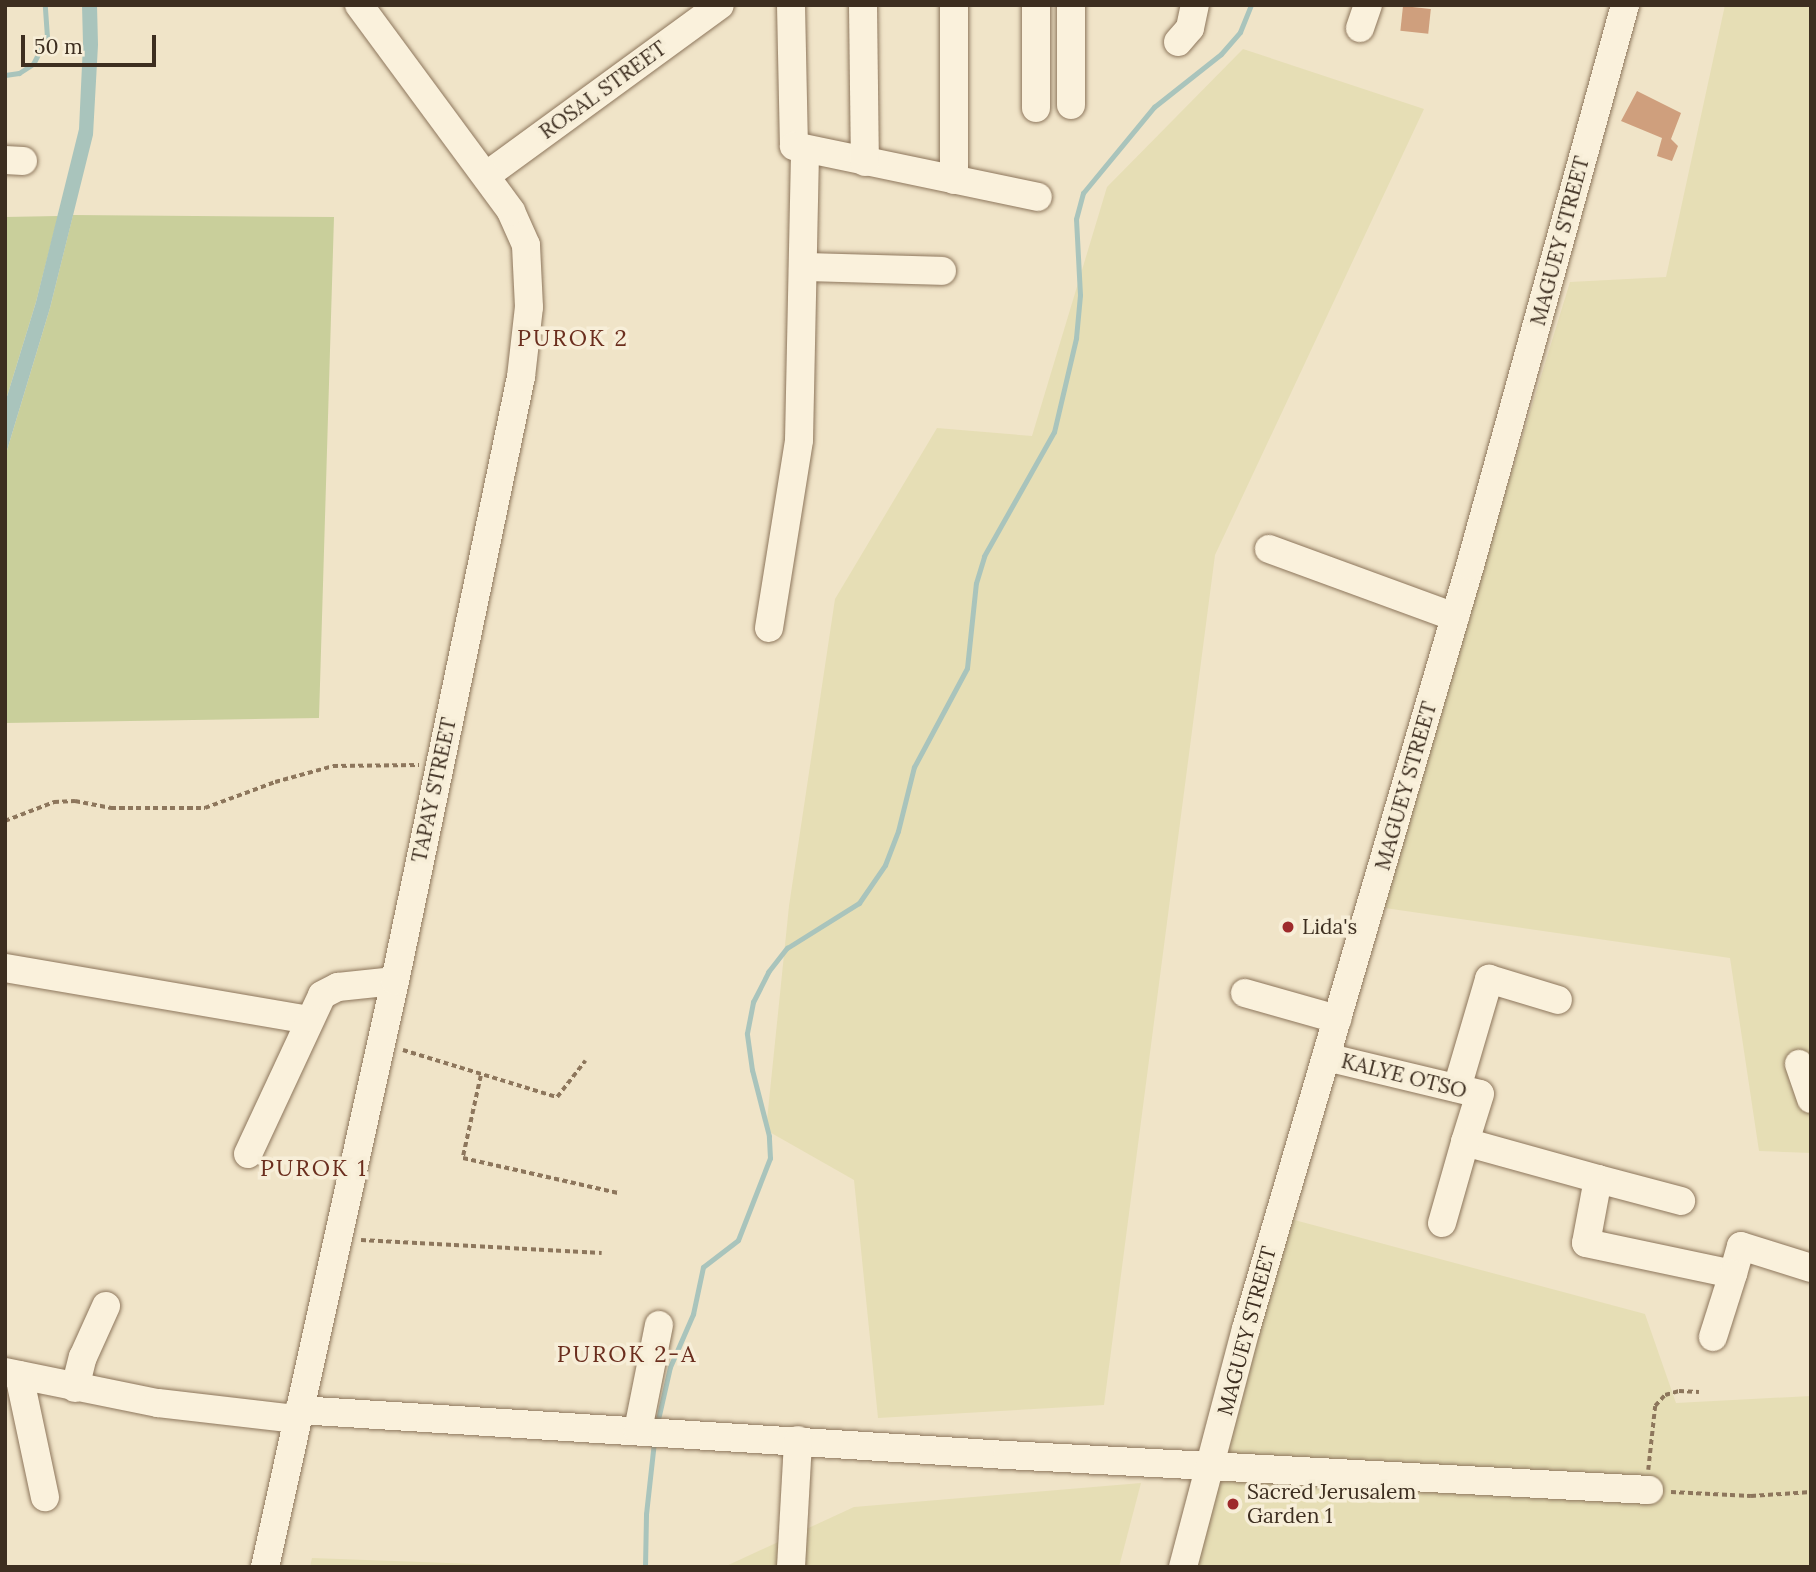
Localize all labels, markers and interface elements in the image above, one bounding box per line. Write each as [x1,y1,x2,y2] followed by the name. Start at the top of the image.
[24,21,159,65] scale bar
[34,33,83,60] text: 50 m
[535,36,671,144] street label: ROSAL STREET
[1525,154,1595,328] street label: MAGUEY STREET
[518,324,628,352] district label: PUROK 2
[1370,699,1442,873] street label: MAGUEY STREET
[406,715,462,865] street label: TAPAY STREET
[1302,914,1357,940] place label: Lida's
[1280,919,1296,935] marker: Lida's
[1339,1048,1469,1104] street label: KALYE OTSO
[261,1154,367,1182] district label: PUROK 1
[1212,1244,1282,1418] street label: MAGUEY STREET
[558,1340,696,1368] district label: PUROK 2-A
[1247,1479,1416,1529] place label: Sacred Jerusalem Garden 1
[1225,1496,1241,1512] marker: Sacred Jerusalem Garden 1

